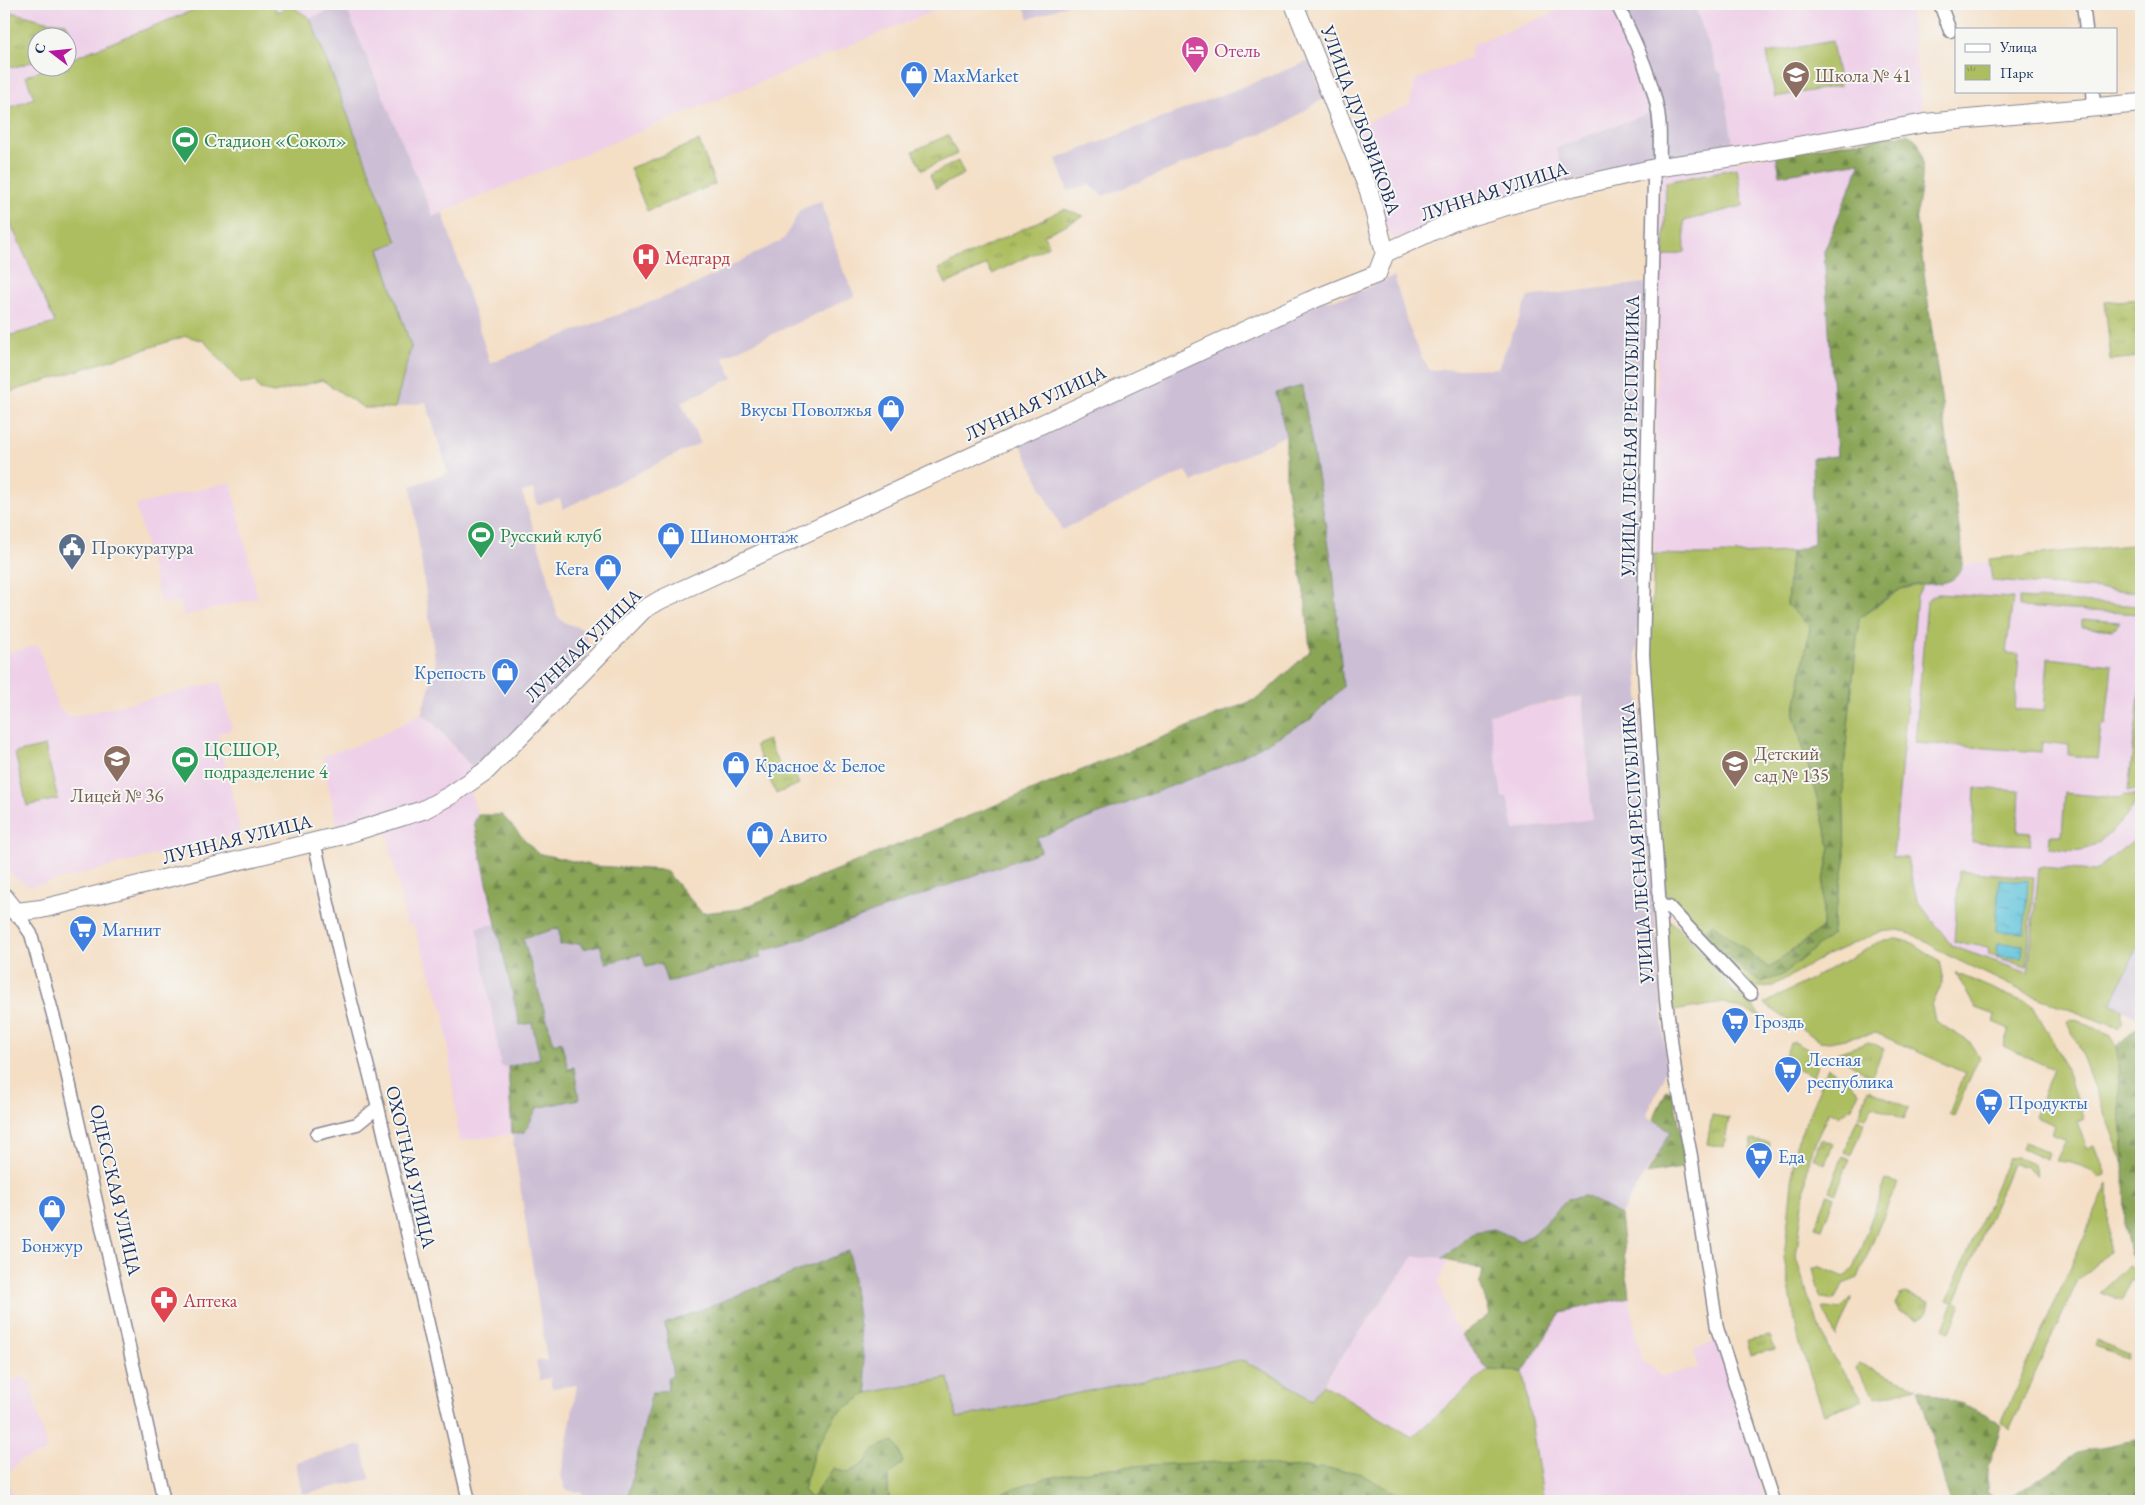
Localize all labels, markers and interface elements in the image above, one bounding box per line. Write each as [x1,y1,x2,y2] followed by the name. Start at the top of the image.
[1315,21,1407,219] street label: УЛИЦА ДУБОВИКОВА
[28,28,78,78] north arrow
[1955,28,2118,92] legend
[1180,35,1210,74] hotel icon: Отель
[1999,37,2037,56] text: Улица
[1214,38,1261,63] place label: Отель
[29,41,50,56] text: С
[899,60,929,99] shop icon: MaxMarket
[1781,60,1811,99] school or university icon: Школа № 41
[933,63,1018,88] place label: MaxMarket
[1815,63,1911,88] place label: Школа № 41
[2000,63,2033,82] text: Парк
[170,125,200,164] sports icon: Стадион «Сокол»
[204,128,347,153] place label: Стадион «Сокол»
[1417,155,1572,227] street label: ЛУННАЯ УЛИЦА
[631,242,661,281] hospital icon: Медгард
[665,245,730,270] place label: Медгард
[1615,294,1645,578] street label: УЛИЦА ЛЕСНАЯ РЕСПУБЛИКА
[960,359,1111,447] street label: ЛУННАЯ УЛИЦА
[876,394,906,433] shop icon: Вкусы Поволжья
[740,397,872,422] place label: Вкусы Поволжья
[466,520,496,559] sports icon: Русский клуб
[656,521,686,560] shop icon: Шиномонтаж
[500,523,602,548] place label: Русский клуб
[690,524,799,549] place label: Шиномонтаж
[57,532,87,571] public building icon: Прокуратура
[91,535,194,560] place label: Прокуратура
[593,553,623,592] shop icon: Кега
[555,556,589,581] place label: Кега
[519,582,648,707] street label: ЛУННАЯ УЛИЦА
[490,657,520,696] shop icon: Крепость
[414,660,486,685] place label: Крепость
[1615,701,1659,985] street label: УЛИЦА ЛЕСНАЯ РЕСПУБЛИКА
[204,737,329,784] place label: ЦСШОР, подразделение 4
[1754,741,1829,788] place label: Детский сад № 135
[102,744,132,783] school or university icon: Лицей № 36
[170,745,200,784] sports icon: ЦСШОР, подразделение 4
[1720,749,1750,788] school or university icon: Детский сад № 135
[721,750,751,789] shop icon: Красное & Белое
[755,753,885,778] place label: Красное & Белое
[70,783,164,808] place label: Лицей № 36
[159,808,315,870] street label: ЛУННАЯ УЛИЦА
[745,820,775,859] shop icon: Авито
[778,823,827,848] place label: Авито
[68,914,98,953] supermarket icon: Магнит
[102,917,161,942] place label: Магнит
[1720,1006,1750,1045] supermarket icon: Гроздь
[1754,1009,1805,1034] place label: Гроздь
[1807,1047,1894,1094] place label: Лесная республика
[1773,1055,1803,1094] supermarket icon: Лесная республика
[380,1083,442,1251] street label: ОХОТНАЯ УЛИЦА
[1974,1087,2004,1126] supermarket icon: Продукты
[2008,1090,2088,1115] place label: Продукты
[84,1102,148,1279] street label: ОДЕССКАЯ УЛИЦА
[1744,1141,1774,1180] supermarket icon: Еда
[1778,1144,1805,1169] place label: Еда
[37,1194,67,1233] shop icon: Бонжур
[21,1233,83,1258] place label: Бонжур
[149,1285,179,1324] pharmacy icon: Аптека
[182,1288,238,1313] place label: Аптека

